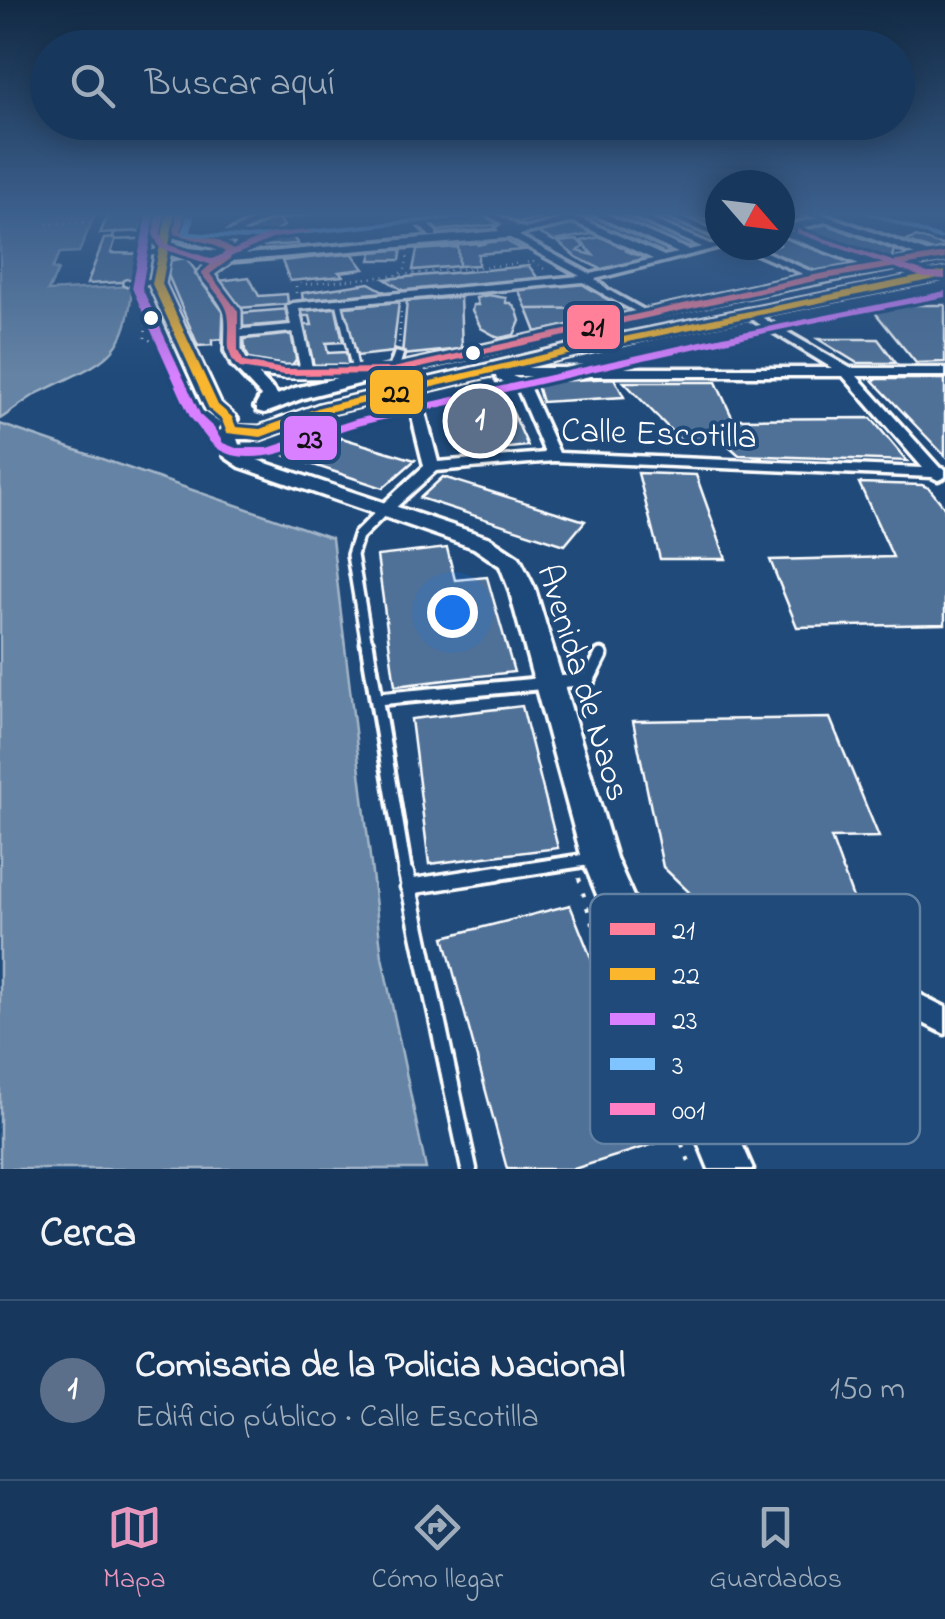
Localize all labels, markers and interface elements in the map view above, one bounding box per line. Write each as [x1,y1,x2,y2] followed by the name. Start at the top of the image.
[30,30,915,140] search box
[145,57,335,113] text: Buscar aquí
[65,58,120,113] icon: search
[705,170,795,260] north arrow
[565,303,622,351] line badge: 21
[141,308,161,328] unlabelled marker
[581,309,605,350] text: 21
[463,343,483,363] unlabelled marker
[368,368,425,416] line badge: 22
[381,375,410,416] text: 22
[448,384,512,458] pin: 1
[560,407,758,464] street label: Calle Escotilla
[282,414,339,462] line badge: 23
[296,421,323,462] text: 23
[521,558,642,808] street label: Avenida de Naos
[427,587,478,638] your location
[590,894,920,1144] legend
[672,912,695,953] text: 21
[672,957,700,998] text: 22
[672,1002,697,1043] text: 23
[672,1047,684,1088] text: 3
[672,1092,705,1133] text: 001
[40,1204,136,1265] text: Cerca
[135,1339,625,1395] text: Comisaria de la Policia Nacional
[67,1367,78,1414] text: 1
[830,1367,905,1414] text: 150 m
[135,1395,539,1442] text: Edificio público · Calle Escotilla
[103,1500,166,1601] tab: Mapa
[372,1500,503,1601] tab: Cómo llegar
[709,1500,842,1601] tab: Guardados

